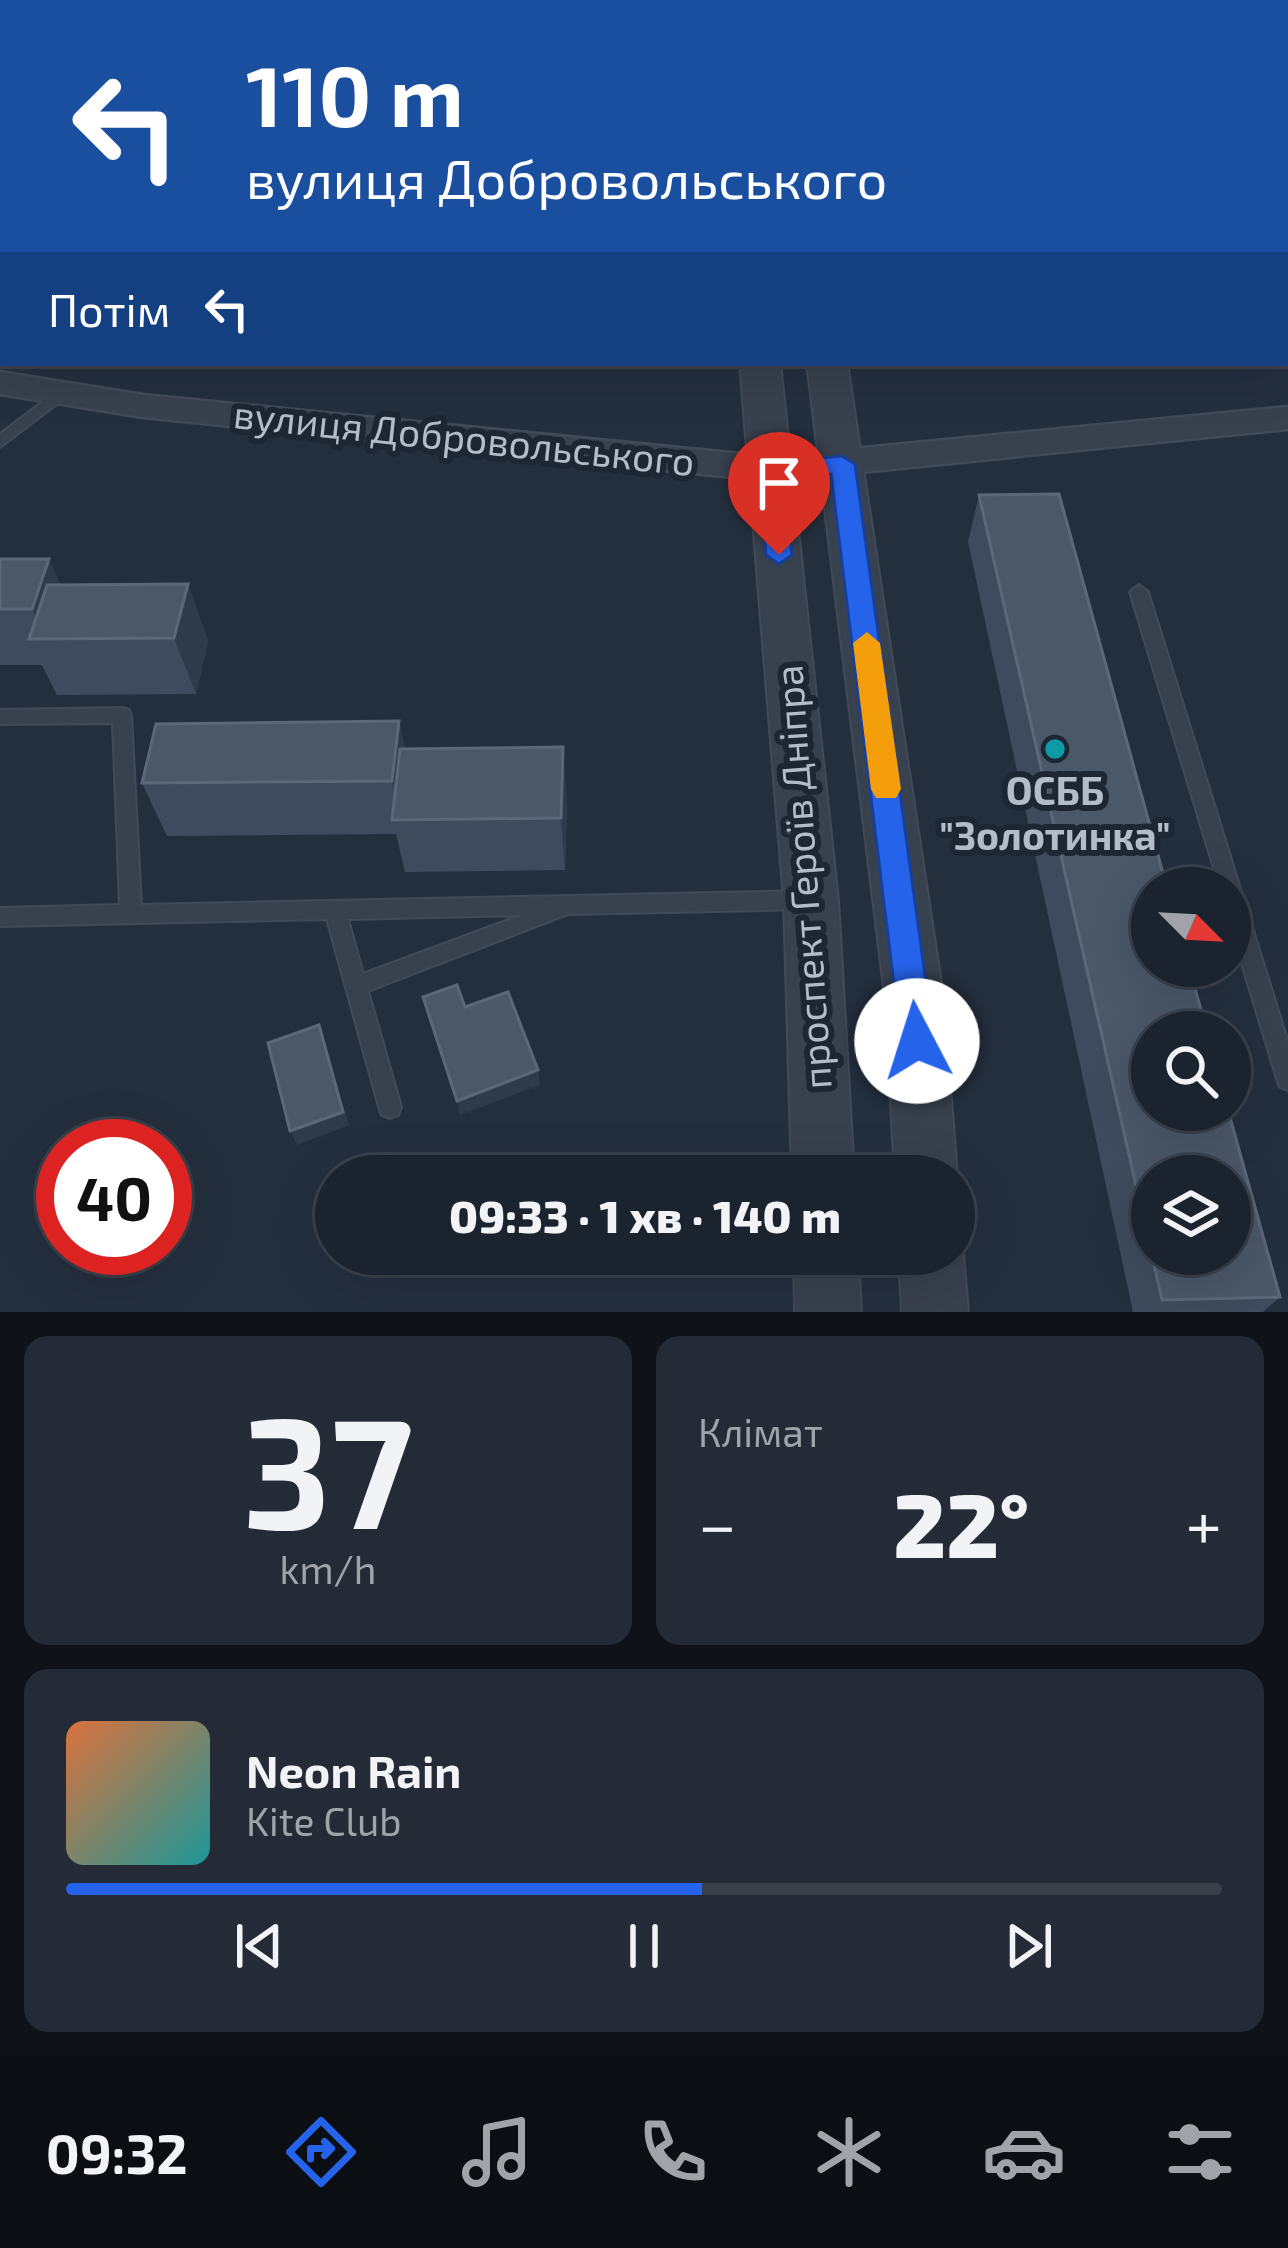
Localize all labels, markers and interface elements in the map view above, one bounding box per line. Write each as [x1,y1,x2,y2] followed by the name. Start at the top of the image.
[246,43,464,144] text: 110 m
[48,48,204,204] icon: left
[246,145,887,210] text: вулиця Добровольського
[194,276,260,342] icon: left
[48,282,170,336] text: Потім
[231,389,697,485] street label: вулиця Добровольського
[728,432,830,555] pin
[746,450,812,516] icon: arrive
[763,663,840,1091] street label: проспект Героїв Дніпра
[1042,736,1068,762] marker: ОСББ "Золотинка"
[939,766,1171,858] place label: ОСББ "Золотинка"
[1131,867,1251,987] north arrow
[1131,867,1251,1275] map controls
[854,978,980,1104] position arrow
[1131,1011,1251,1131] button: search
[36,1119,192,1275] speed limit sign: 40
[1131,1155,1251,1275] button: layers
[449,1188,841,1242] text: 09:33 · 1 хв · 140 m
[243,1373,413,1560] text: 37
[698,1408,823,1455] text: Клімат
[893,1468,1029,1576] text: 22°
[698,1483,737,1562] text: −
[1186,1483,1222,1562] text: +
[280,1545,376,1592] text: km/h
[246,1743,461,1797] text: Neon Rain
[246,1797,402,1844] text: Kite Club
[226,1913,292,1979] icon: previous
[611,1913,677,1979] icon: pause
[996,1913,1062,1979] icon: next
[279,2110,363,2194] icon: directions
[455,2110,539,2194] icon: music
[631,2110,715,2194] icon: phone
[807,2110,891,2194] icon: climate
[982,2110,1066,2194] icon: car
[1158,2110,1242,2194] icon: filters
[46,2120,188,2185] text: 09:32

